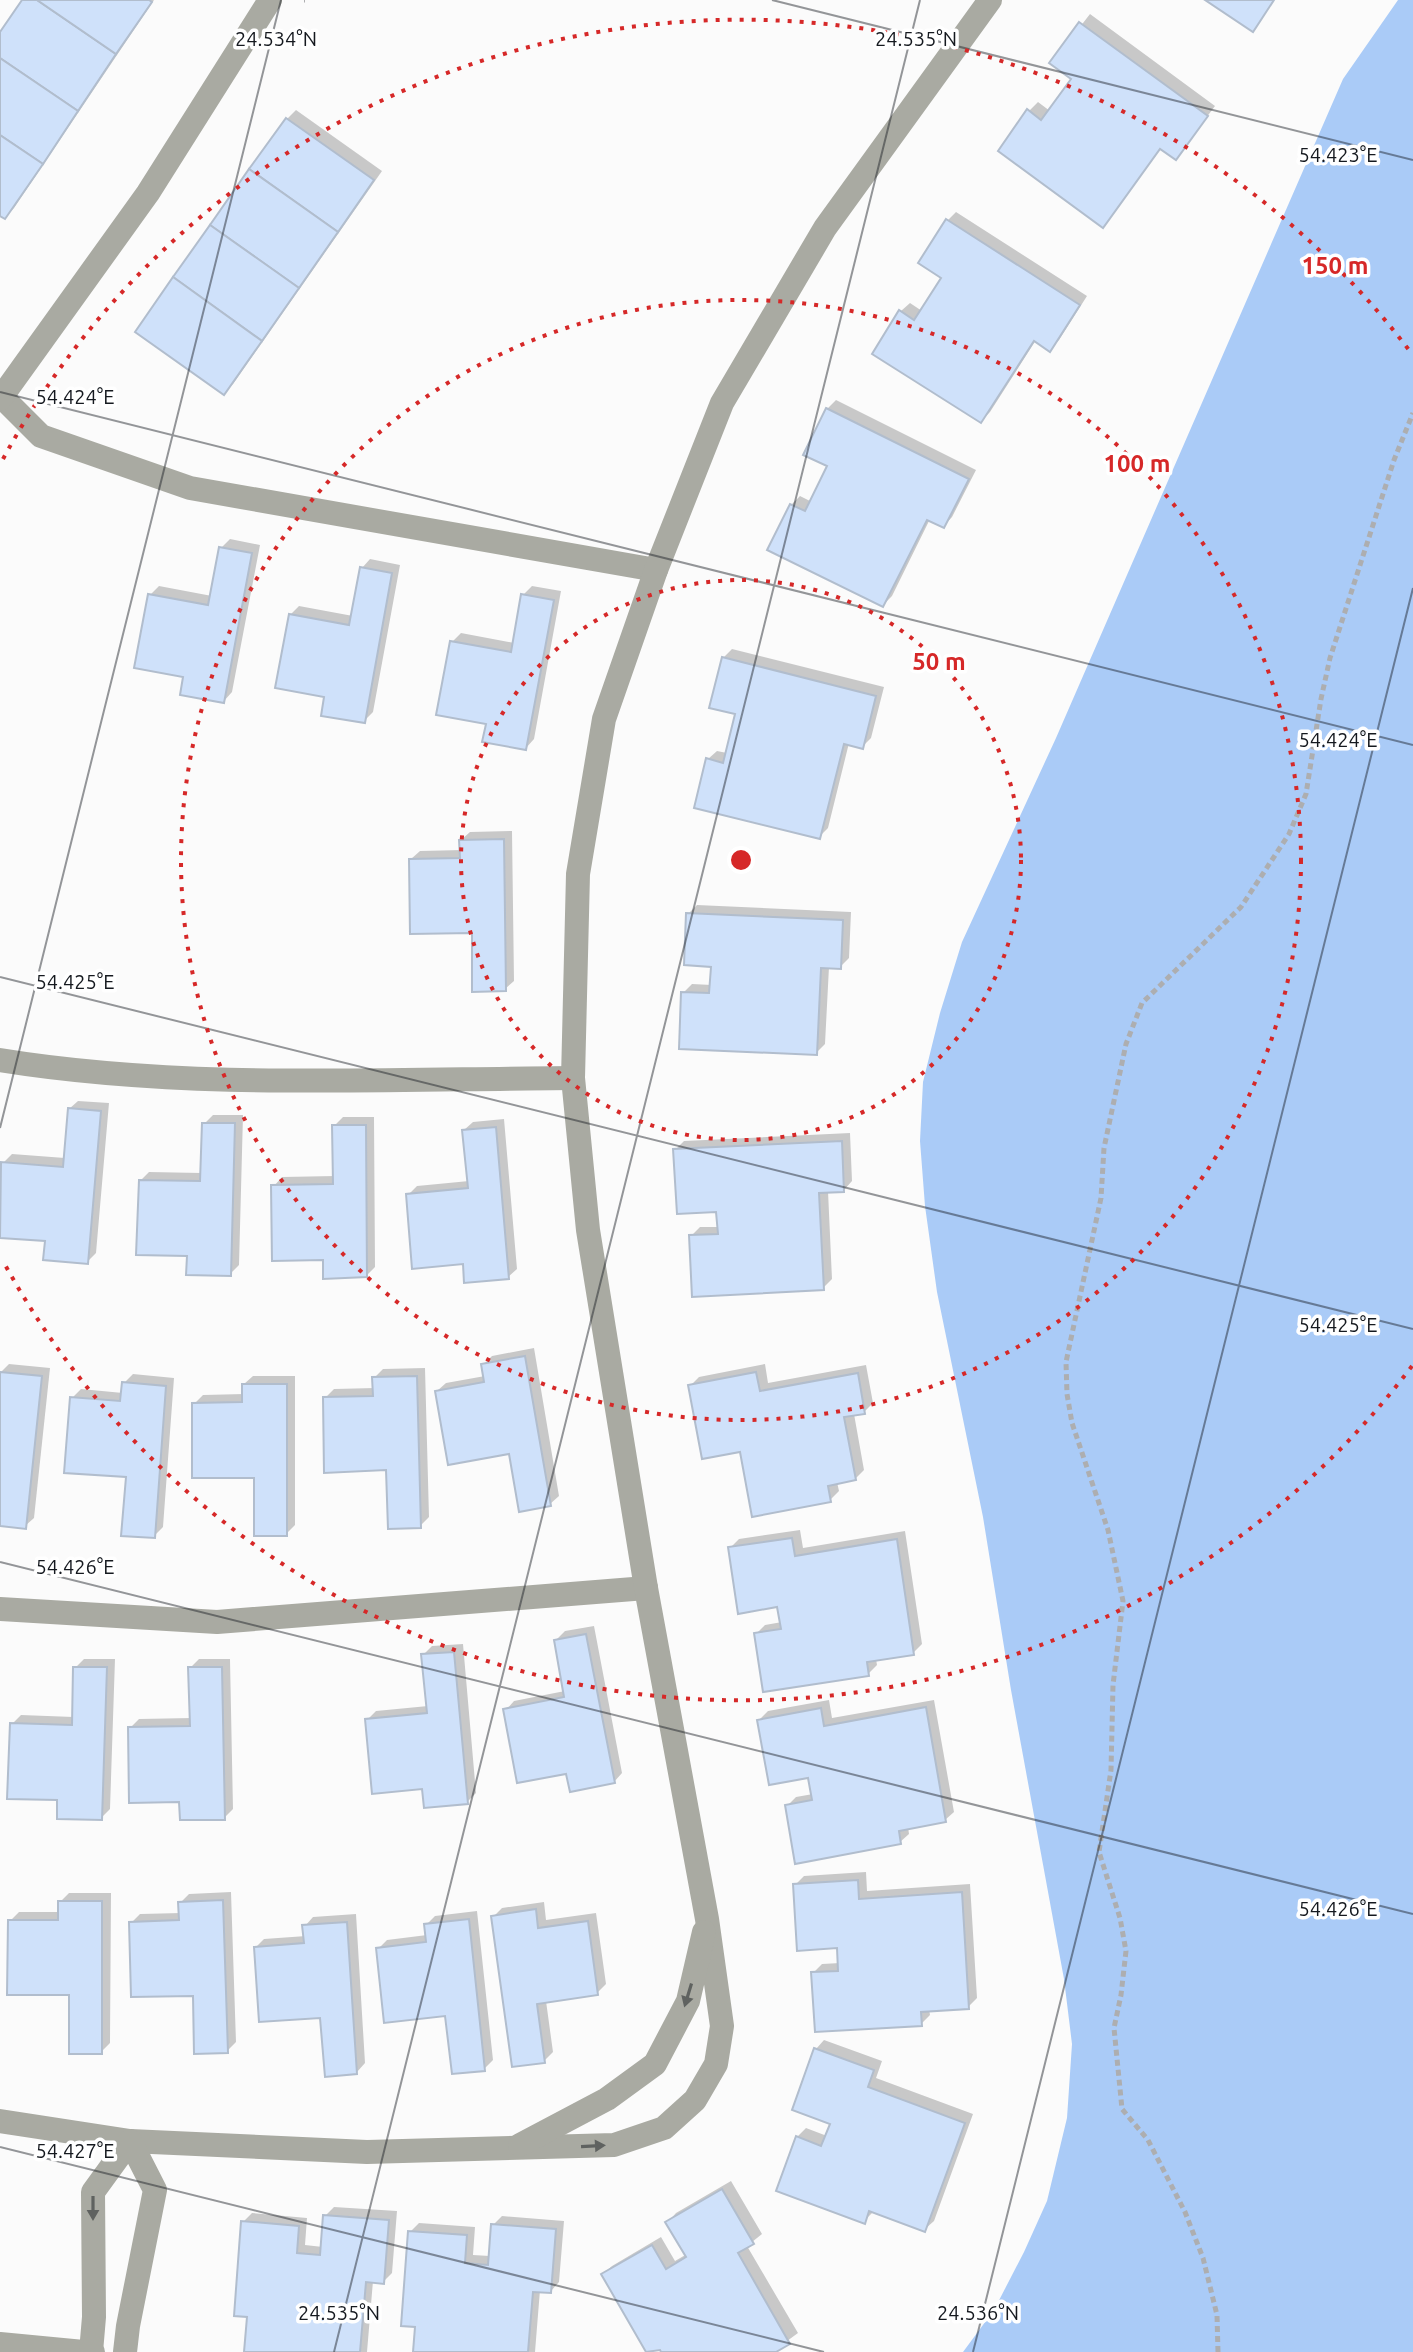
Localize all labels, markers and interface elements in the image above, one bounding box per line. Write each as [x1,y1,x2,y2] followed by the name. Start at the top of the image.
[235,27,317,50] text: 24.534°N
[875,27,957,50] text: 24.535°N
[1299,143,1378,166] text: 54.423°E
[1302,252,1368,279] text: 150 m
[36,385,115,408] text: 54.424°E
[1104,450,1170,477] text: 100 m
[912,648,966,675] text: 50 m
[1299,728,1378,751] text: 54.424°E
[727,846,755,874] centre of rings
[36,970,115,993] text: 54.425°E
[1299,1313,1378,1336] text: 54.425°E
[36,1555,115,1578] text: 54.426°E
[1299,1897,1378,1920] text: 54.426°E
[682,1983,694,2007] one-way arrow
[36,2139,115,2162] text: 54.427°E
[581,2140,606,2153] one-way arrow
[87,2196,99,2221] one-way arrow
[298,2301,380,2324] text: 24.535°N
[937,2301,1019,2324] text: 24.536°N

